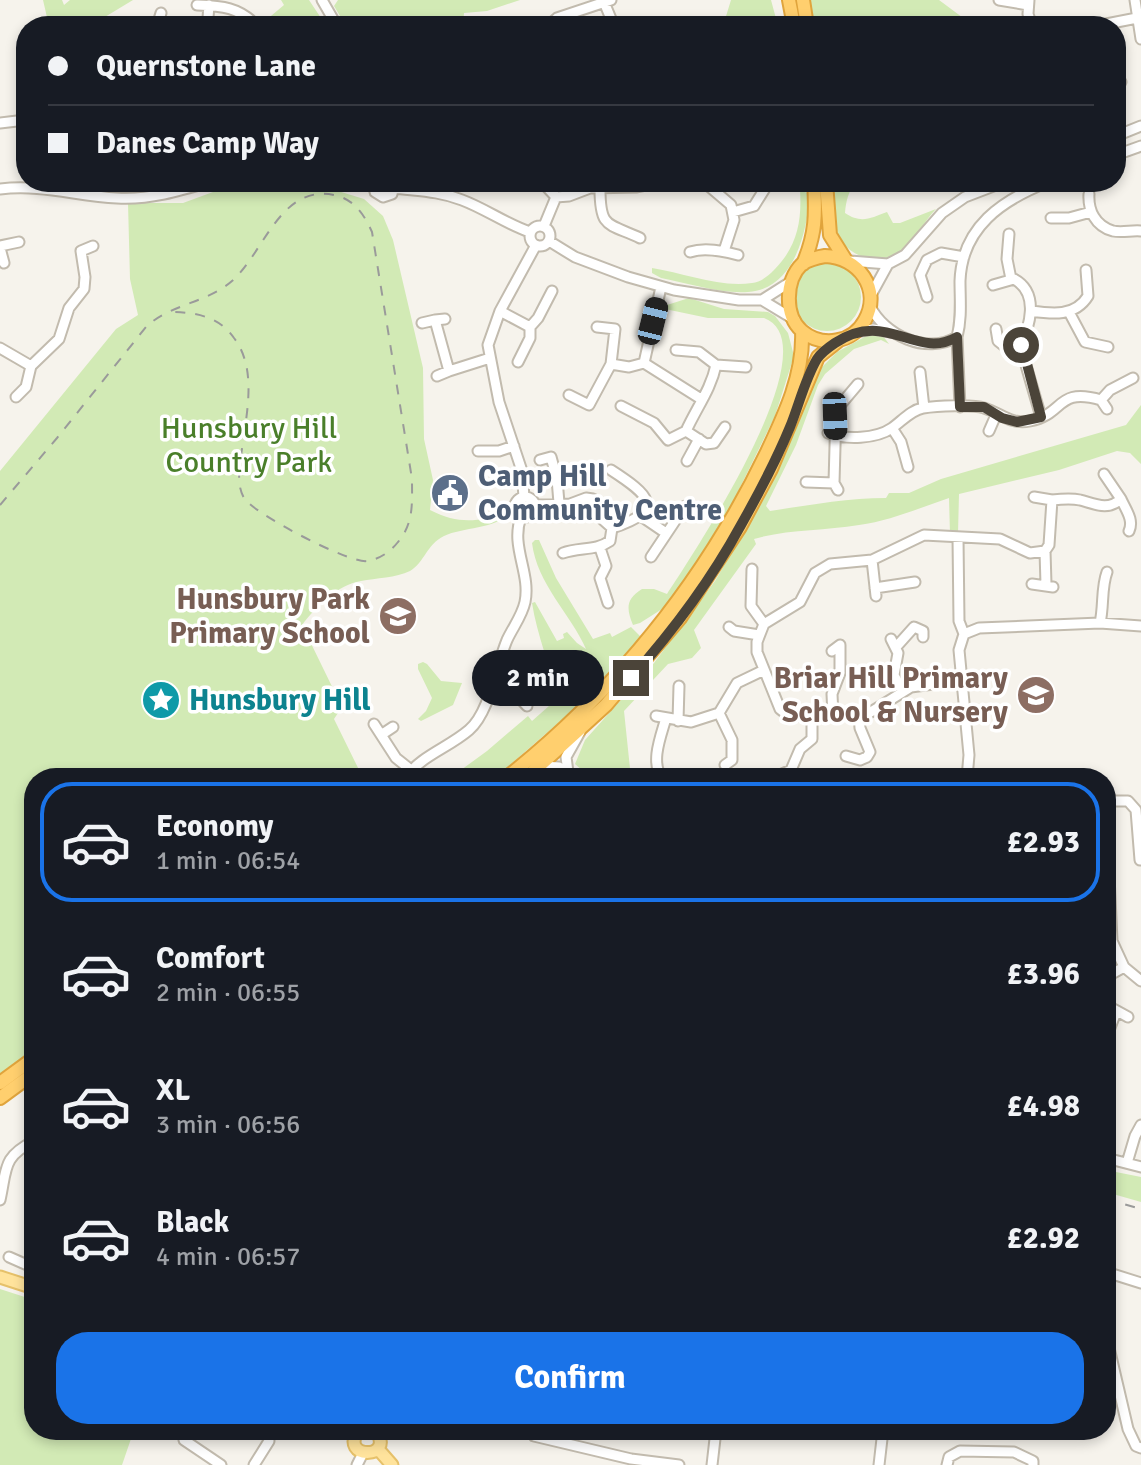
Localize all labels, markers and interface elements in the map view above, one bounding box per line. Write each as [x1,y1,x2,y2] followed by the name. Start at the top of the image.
[96,48,316,85] text: Quernstone Lane
[96,125,319,162] text: Danes Camp Way
[636,295,670,347] car
[1003,327,1039,363] route start
[822,392,848,440] car
[161,410,337,481] park label: Hunsbury Hill Country Park
[478,458,722,529] place label: Camp Hill Community Centre
[429,472,471,514] public building icon: Camp Hill Community Centre
[169,581,370,652] place label: Hunsbury Park Primary School
[377,595,419,637] school or university icon: Hunsbury Park Primary School
[471,650,603,706] callout: 2 min
[613,660,649,696] route end
[774,660,1008,731] place label: Briar Hill Primary School & Nursery
[507,662,569,694] text: 2 min
[1015,674,1057,716] school or university icon: Briar Hill Primary School & Nursery
[140,679,182,721] place icon: Hunsbury Hill
[189,682,371,719] place label: Hunsbury Hill
[60,806,132,878] icon: car
[156,808,273,845] text: Economy
[1007,824,1080,861] text: £2.93
[156,845,300,877] text: 1 min · 06:54
[60,938,132,1010] icon: car
[156,940,265,977] text: Comfort
[1007,956,1080,993] text: £3.96
[156,977,300,1009] text: 2 min · 06:55
[60,1070,132,1142] icon: car
[156,1072,190,1109] text: XL
[1007,1088,1080,1125] text: £4.98
[156,1109,300,1141] text: 3 min · 06:56
[60,1202,132,1274] icon: car
[156,1204,229,1241] text: Black
[1007,1220,1080,1257] text: £2.92
[156,1241,300,1273] text: 4 min · 06:57
[56,1332,1084,1424] button: Confirm

